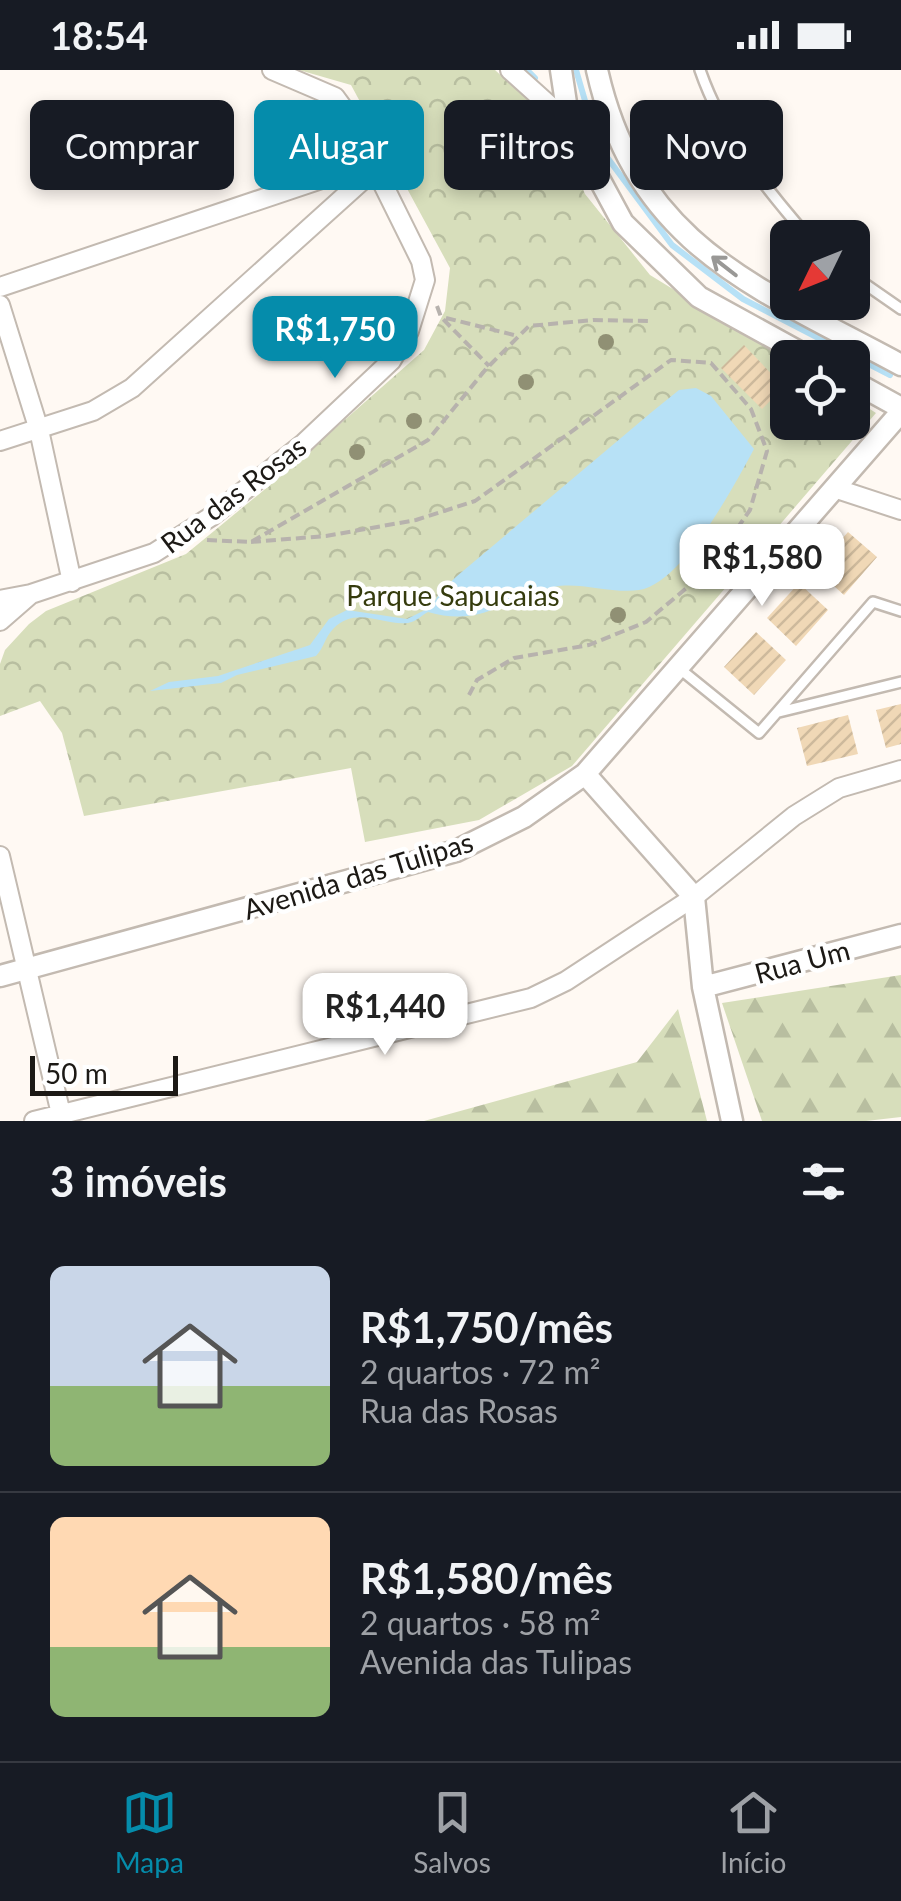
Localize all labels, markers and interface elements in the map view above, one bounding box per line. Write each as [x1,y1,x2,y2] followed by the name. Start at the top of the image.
[50,12,148,58] text: 18:54
[30,100,234,190] chip: Comprar
[254,100,424,190] chip: Alugar
[444,100,610,190] chip: Filtros
[630,100,783,190] chip: Novo
[770,220,870,320] north arrow
[770,220,870,440] map controls
[712,255,738,277] one-way arrow
[243,296,427,381] pin: R$1,750
[275,309,395,348] text: R$1,750
[770,340,870,440] button: locate
[154,428,312,560] street label: Rua das Rosas
[670,524,854,609] pin: R$1,580
[702,537,822,576] text: R$1,580
[346,578,560,612] park label: Parque Sapucaias
[239,824,477,926] street label: Avenida das Tulipas
[751,932,853,990] street label: Rua Um
[293,973,477,1058] pin: R$1,440
[325,986,445,1025] text: R$1,440
[30,1051,178,1096] scale bar
[45,1056,108,1090] text: 50 m
[796,1154,851,1209] icon: filters
[50,1156,227,1206] text: 3 imóveis
[360,1302,613,1352] text: R$1,750/mês
[130,1306,250,1426] icon: home
[360,1352,600,1391] text: 2 quartos · 72 m²
[360,1391,558,1430] text: Rua das Rosas
[360,1553,613,1603] text: R$1,580/mês
[130,1557,250,1677] icon: home
[360,1603,600,1642] text: 2 quartos · 58 m²
[360,1642,632,1681] text: Avenida das Tulipas
[115,1785,184,1879] tab: Mapa
[413,1785,491,1879] tab: Salvos
[720,1785,786,1879] tab: Início

